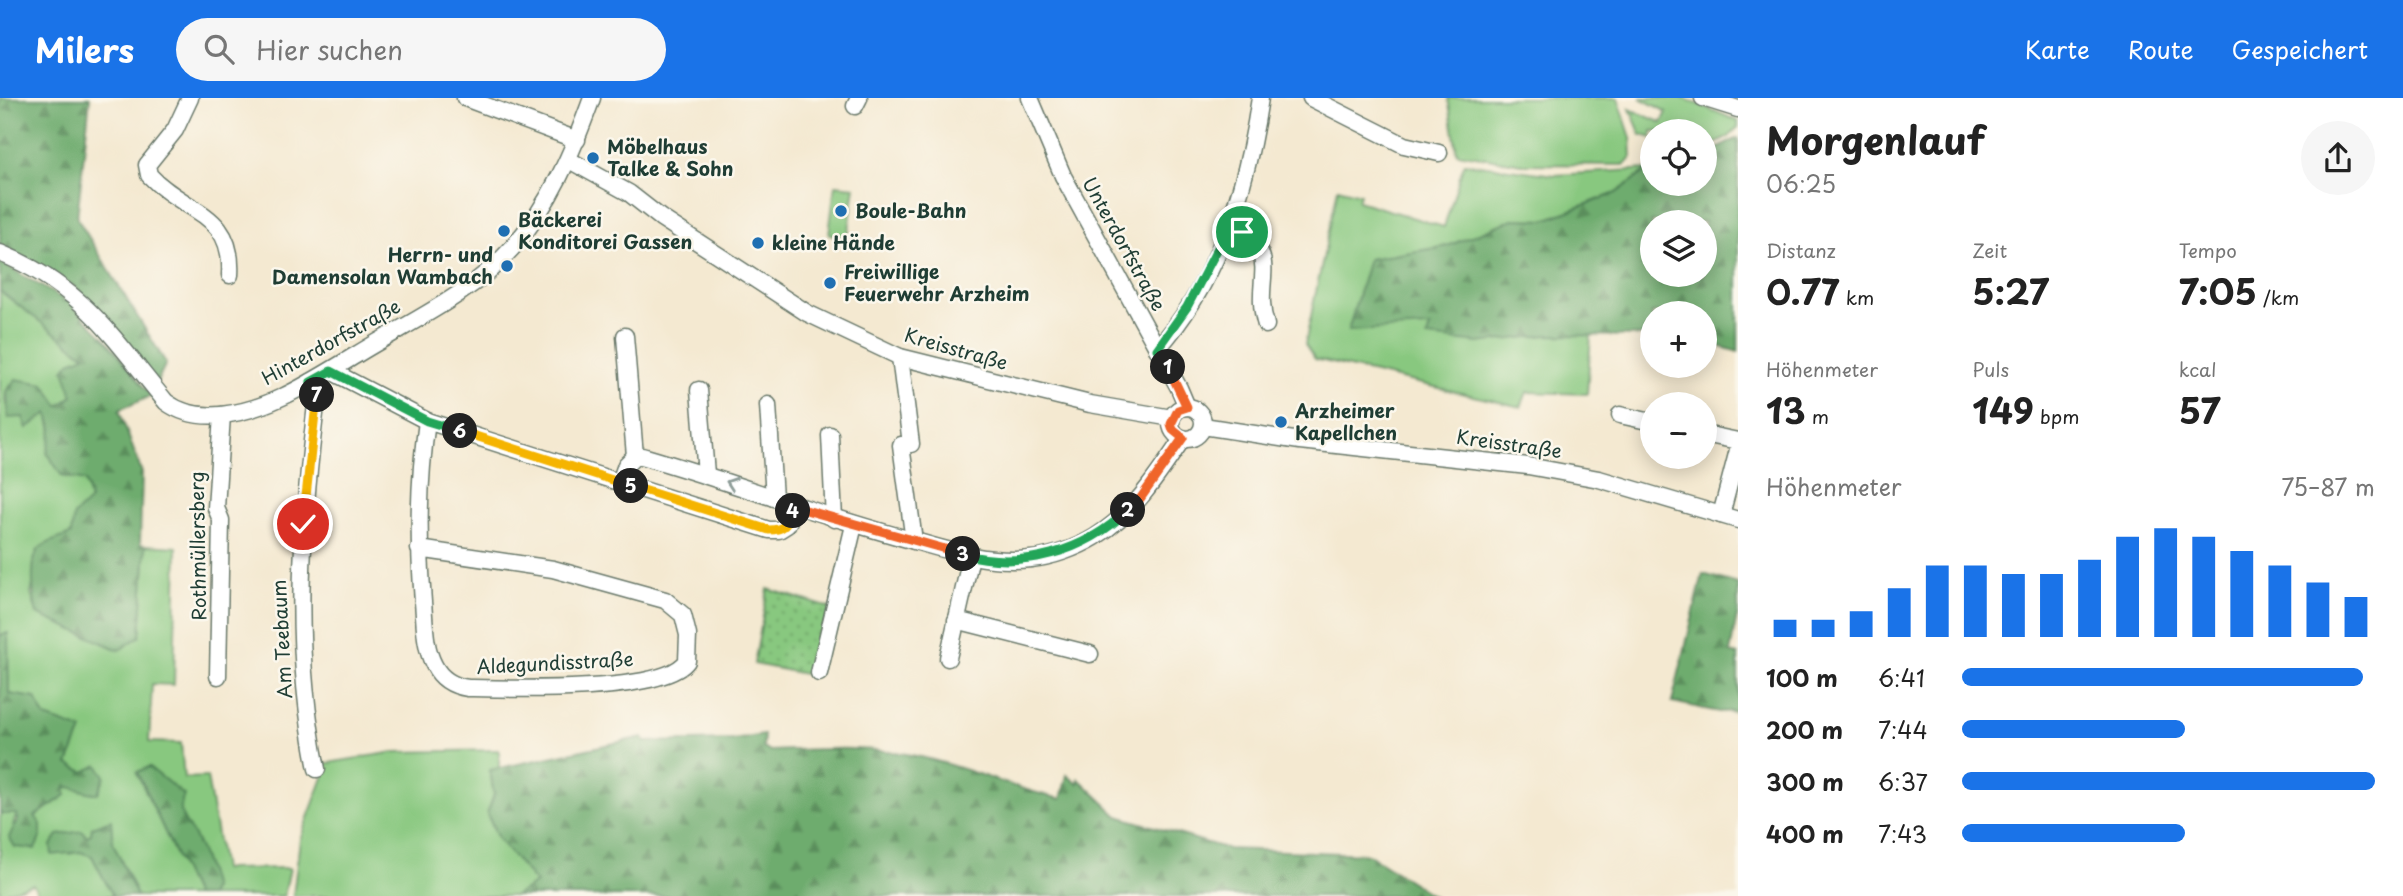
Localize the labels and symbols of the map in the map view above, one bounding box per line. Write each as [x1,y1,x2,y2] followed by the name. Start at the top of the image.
[607,132,734,182] place label: Möbelhaus Talke & Sohn
[585,150,601,166] marker: Möbelhaus Talke & Sohn
[1076,171,1173,316] street label: Unterdorfstraße
[855,196,966,224] place label: Boule-Bahn
[1212,202,1272,262] pin
[833,203,849,219] marker: Boule-Bahn
[518,205,692,255] place label: Bäckerei Konditorei Gassen
[496,223,512,239] marker: Bäckerei Konditorei Gassen
[772,228,895,256] place label: kleine Hände
[750,235,766,251] marker: kleine Hände
[272,240,493,290] place label: Herrn- und Damensolan Wambach
[844,257,1030,307] place label: Freiwillige Feuerwehr Arzheim
[499,258,515,274] marker: Herrn- und Damensolan Wambach
[822,275,838,291] marker: Freiwillige Feuerwehr Arzheim
[256,291,405,391] street label: Hinterdorfstraße
[901,320,1011,376] street label: Kreisstraße
[1150,350,1186,384] pin: 1
[300,378,334,412] pin: 7
[1294,396,1397,446] place label: Arzheimer Kapellchen
[442,414,477,448] pin: 6
[1273,414,1289,430] marker: Arzheimer Kapellchen
[1455,422,1564,464] street label: Kreisstraße
[614,468,648,504] pin: 5
[182,471,212,621] street label: Rothmüllersberg
[725,477,737,491] one-way arrow
[1110,492,1146,528] pin: 2
[273,494,333,554] pin
[776,494,810,528] pin: 4
[946,536,981,572] pin: 3
[264,579,298,699] street label: Am Teebaum
[476,644,634,680] street label: Aldegundisstraße

